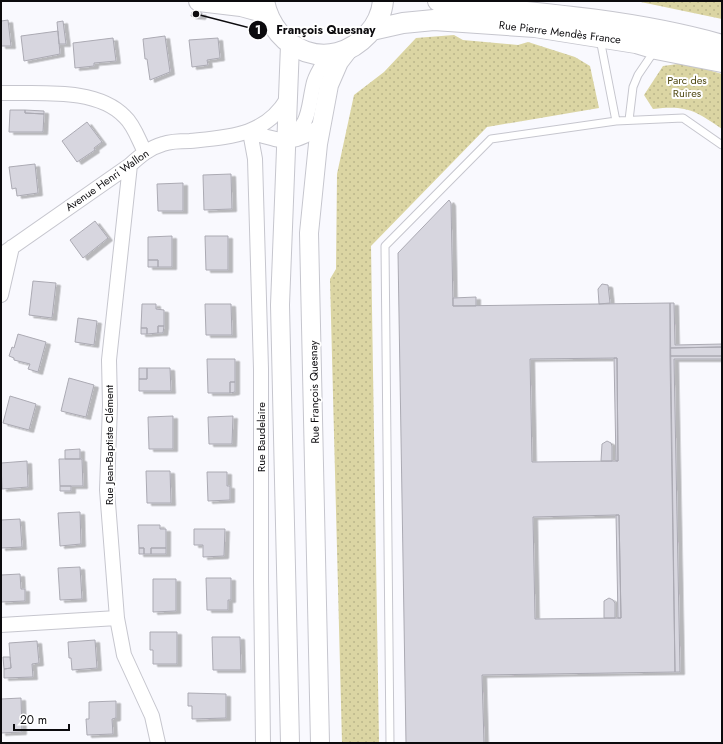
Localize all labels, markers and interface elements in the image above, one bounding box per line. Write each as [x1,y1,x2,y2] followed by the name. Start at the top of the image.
[498,17,622,47] street label: Rue Pierre Mendès France
[248,18,383,42] callout: François Quesnay
[255,21,261,39] text: 1
[276,21,376,39] text: François Quesnay
[667,72,707,101] park label: Parc des Ruires
[62,145,152,215] street label: Avenue Henri Wallon
[305,340,323,444] street label: Rue François Quesnay
[101,385,117,505] street label: Rue Jean-Baptiste Clément
[253,402,269,472] street label: Rue Baudelaire
[14,706,69,732] scale bar
[20,711,47,729] text: 20 m

